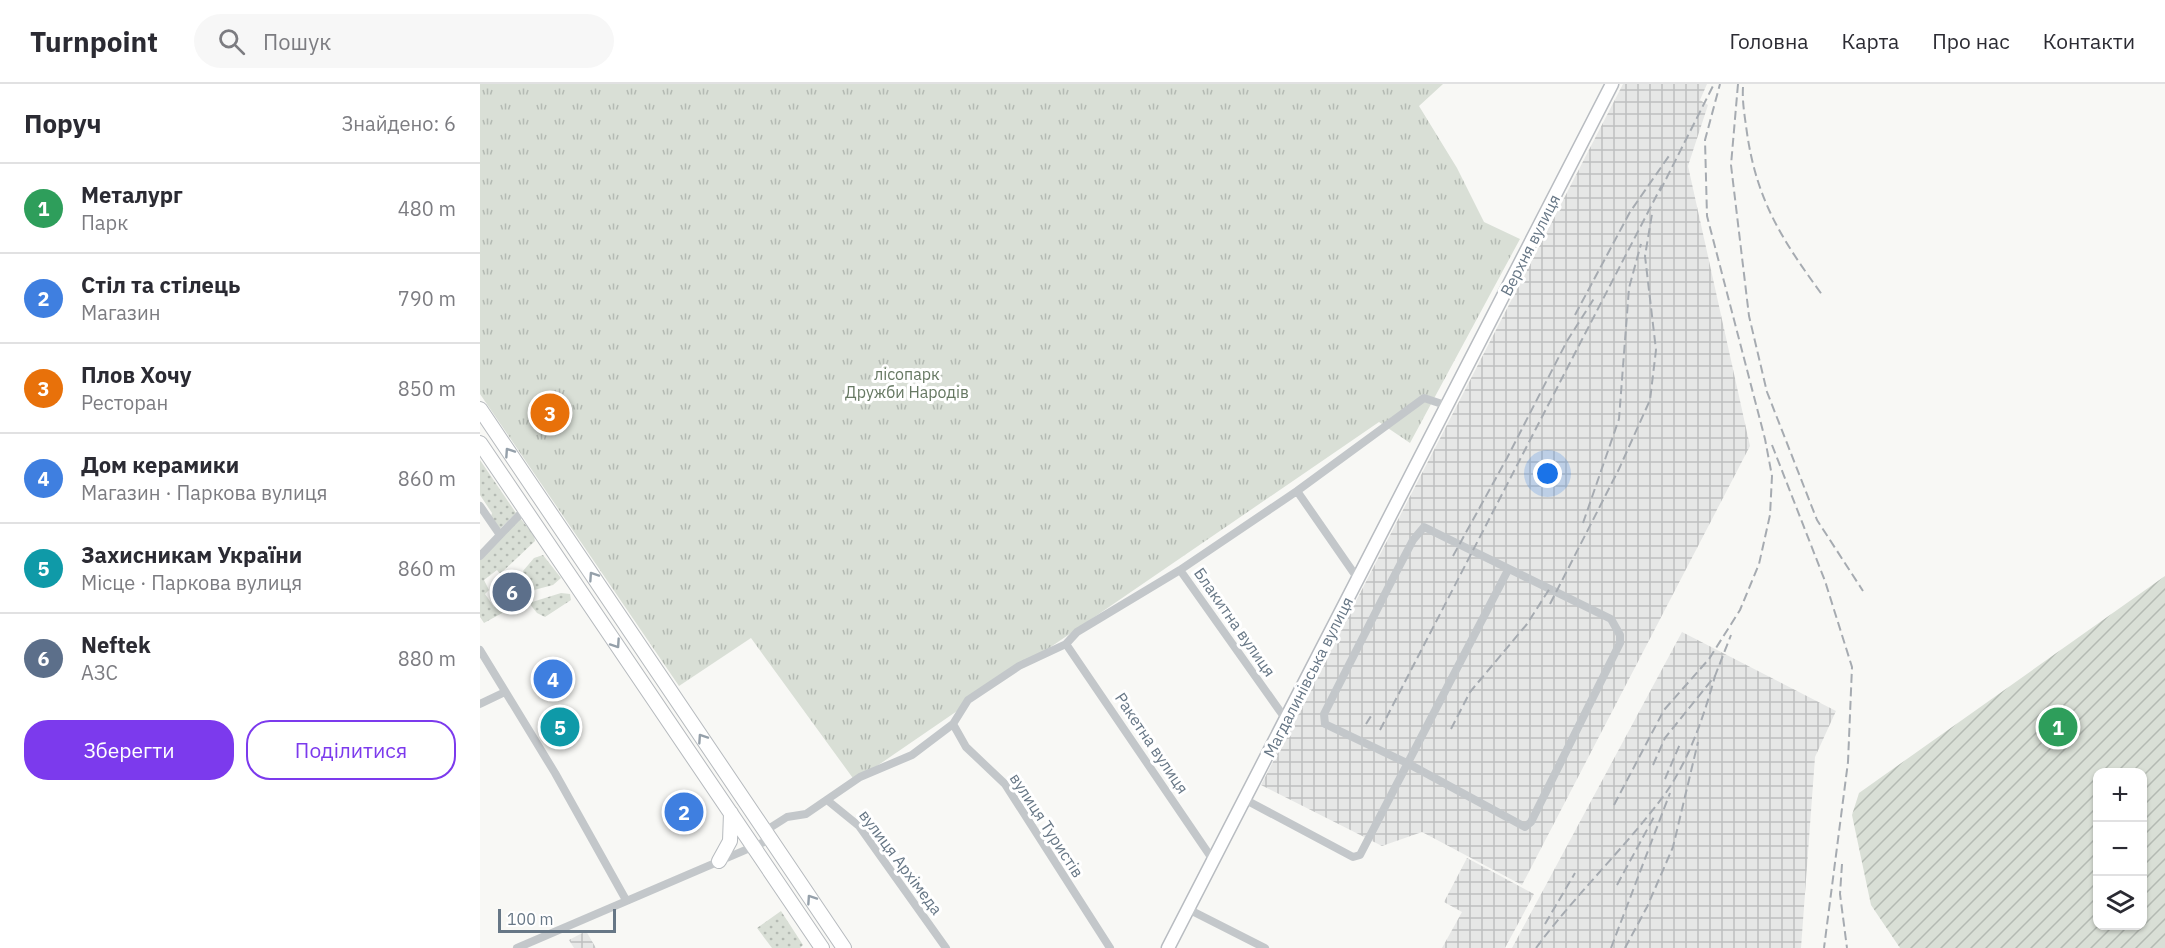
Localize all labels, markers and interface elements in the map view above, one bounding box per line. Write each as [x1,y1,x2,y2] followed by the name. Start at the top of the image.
[194,14,614,68] search box
[30,23,158,60] text: Turnpoint
[215,25,248,58] icon: search
[263,27,331,56] text: Пошук
[1730,27,1808,55] text: Головна
[1841,27,1899,55] text: Карта
[1932,27,2010,55] text: Про нас
[2043,27,2135,55] text: Контакти
[24,106,102,140] text: Поруч
[342,110,456,137] text: Знайдено: 6
[81,180,183,209] text: Металург
[1496,191,1564,299] street label: Верхня вулиця
[38,195,50,222] text: 1
[398,195,456,222] text: 480 m
[81,209,128,236] text: Парк
[81,270,240,299] text: Стіл та стілець
[38,285,50,312] text: 2
[398,285,456,312] text: 790 m
[81,299,161,326] text: Магазин
[81,360,192,389] text: Плов Хочу
[845,364,969,402] park label: лісопарк Дружби Народів
[38,375,50,402] text: 3
[398,375,456,402] text: 850 m
[81,389,168,416] text: Ресторан
[530,390,570,436] pin: 3
[505,448,516,459] one-way arrow
[81,450,239,479] text: Дом керамики
[1533,459,1562,488] your location
[38,465,50,492] text: 4
[398,465,456,492] text: 860 m
[81,479,327,506] text: Магазин · Паркова вулиця
[81,540,302,569] text: Захисникам України
[38,555,50,582] text: 5
[398,555,456,582] text: 860 m
[1190,564,1280,680] street label: Блакитна вулиця
[81,569,302,596] text: Місце · Паркова вулиця
[492,570,531,614] pin: 6
[589,572,600,583] one-way arrow
[1259,593,1357,761] street label: Магдалинівська вулиця
[81,630,151,659] text: Neftek
[609,638,620,649] one-way arrow
[38,645,50,672] text: 6
[398,645,456,672] text: 880 m
[534,656,572,702] pin: 4
[81,659,118,686] text: АЗС
[1111,689,1193,797] street label: Ракетна вулиця
[540,704,580,750] pin: 5
[2038,704,2078,750] pin: 1
[24,720,234,780] button: Зберегти
[246,720,456,780] button: Поділитися
[698,734,709,745] one-way arrow
[2093,768,2147,930] map controls
[2093,768,2147,822] button: +
[1006,769,1088,881] street label: вулиця Туристів
[664,790,704,834] pin: 2
[855,806,947,919] street label: вулиця Архімеда
[2093,822,2147,876] button: −
[2093,876,2147,930] button: layers
[807,895,818,906] one-way arrow
[498,906,616,934] scale bar
[507,909,554,929] text: 100 m

